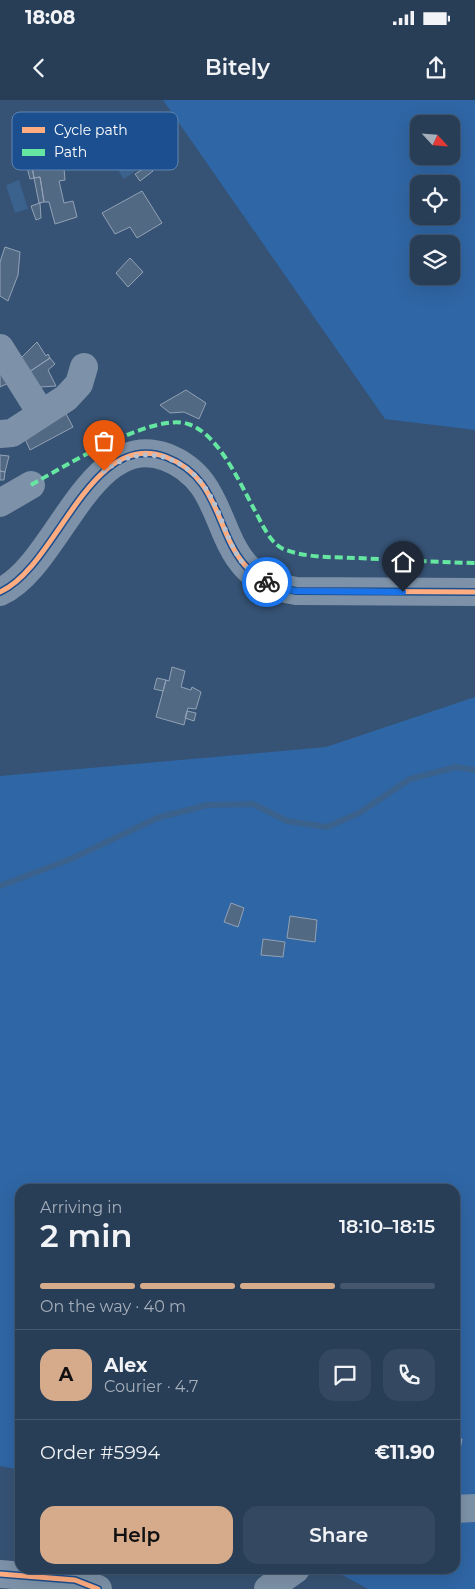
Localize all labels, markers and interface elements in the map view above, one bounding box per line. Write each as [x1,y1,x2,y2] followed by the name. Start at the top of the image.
[25,6,75,29] text: 18:08
[25,54,53,82] icon: back
[205,54,270,81] text: Bitely
[422,54,450,82] icon: share
[12,112,178,170] legend
[410,115,460,165] north arrow
[410,115,460,285] map controls
[54,121,128,139] text: Cycle path
[54,143,87,161] text: Path
[410,175,460,225] button: locate
[410,235,460,285] button: layers
[83,420,125,471] pin
[90,427,118,455] icon: bag
[382,541,424,592] pin
[389,548,417,576] icon: home
[242,557,292,607] courier
[253,568,281,596] icon: bike
[40,1198,122,1217] text: Arriving in
[339,1215,435,1238] text: 18:10–18:15
[40,1216,132,1255] text: 2 min
[40,1297,186,1316] text: On the way · 40 m
[319,1349,371,1401] button: chat
[383,1349,435,1401] button: phone
[104,1354,147,1377] text: Alex
[59,1363,73,1386] text: A
[104,1377,198,1396] text: Courier · 4.7
[40,1441,160,1464] text: Order #5994
[375,1441,435,1464] text: €11.90
[40,1506,233,1564] button: Help
[243,1506,435,1564] button: Share

